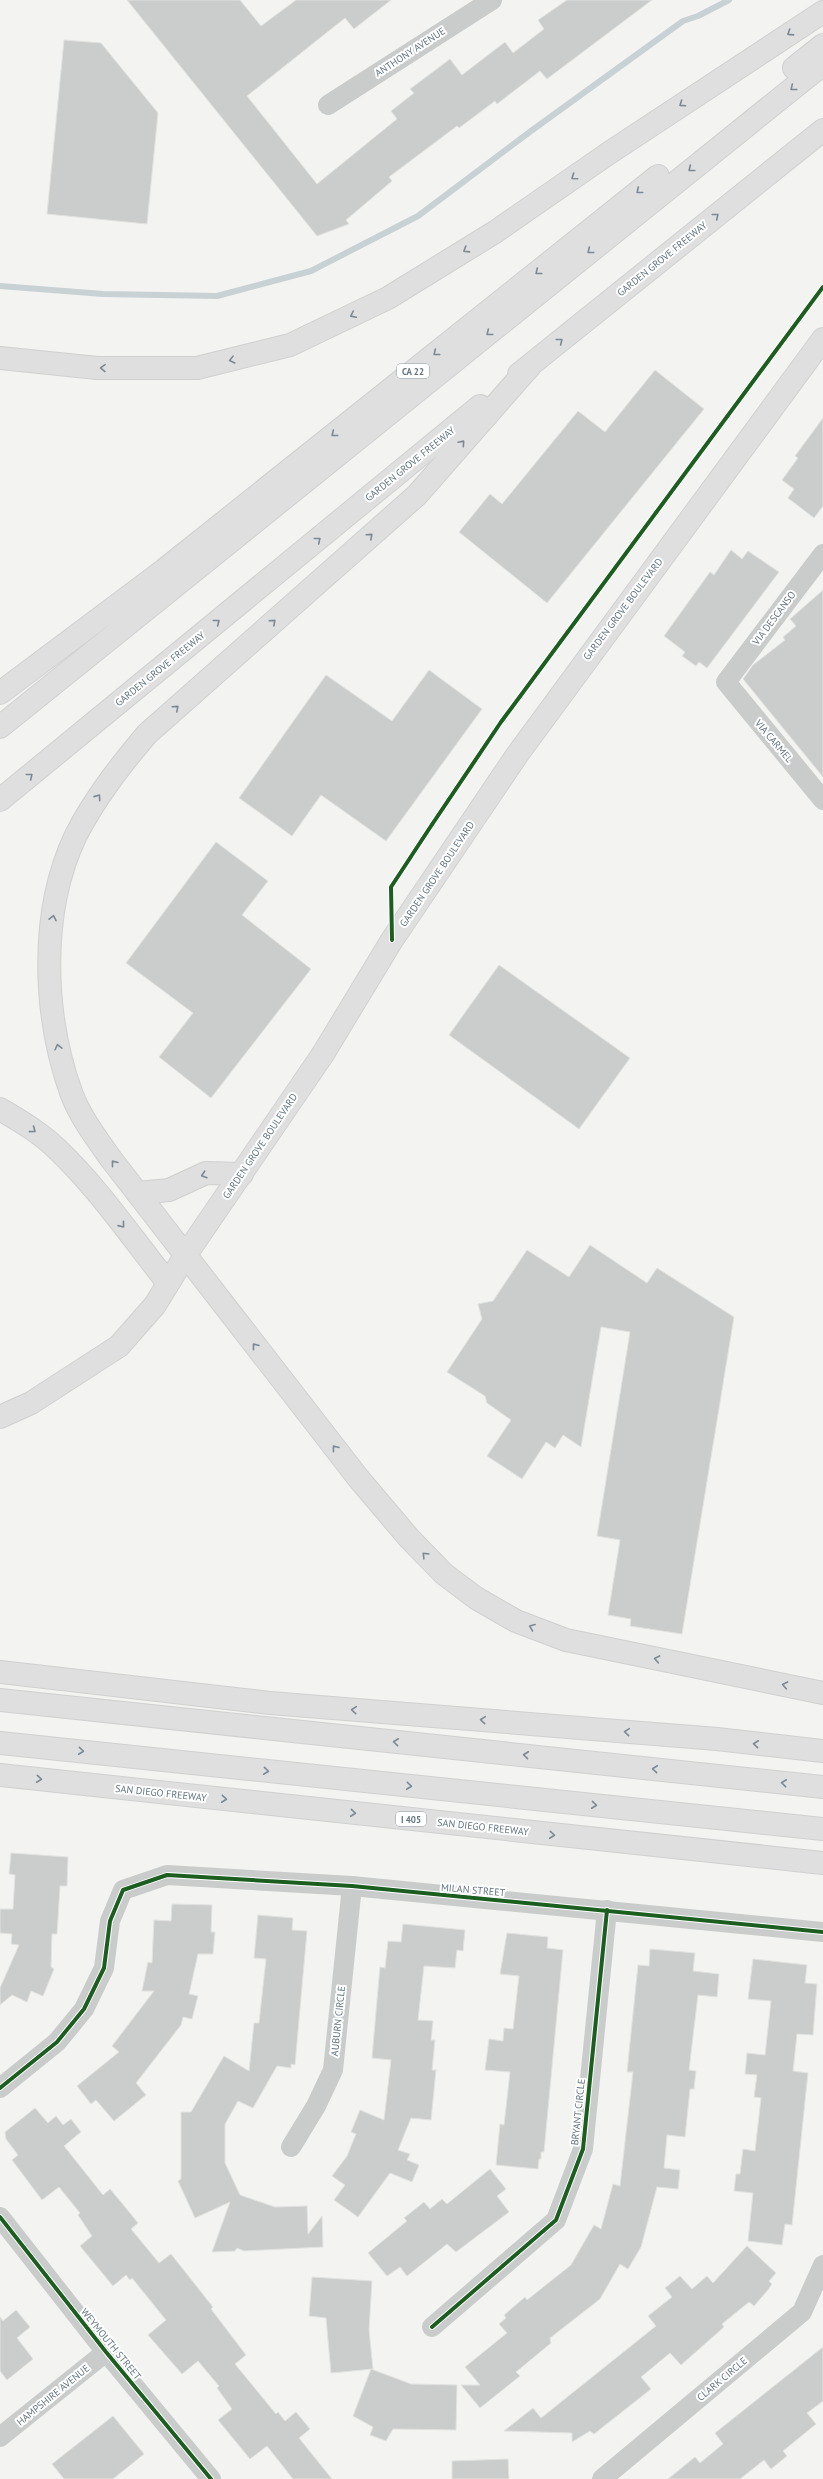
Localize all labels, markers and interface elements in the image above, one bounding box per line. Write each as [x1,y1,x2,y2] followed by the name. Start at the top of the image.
[372,24,448,80] street label: ANTHONY AVENUE
[787,28,794,36] one-way arrow
[790,83,797,90] one-way arrow
[679,99,686,107] one-way arrow
[689,165,696,172] one-way arrow
[571,172,578,180] one-way arrow
[637,186,644,193] one-way arrow
[712,214,719,221] one-way arrow
[614,219,710,299] street label: GARDEN GROVE FREEWAY
[463,245,470,252] one-way arrow
[587,246,594,253] one-way arrow
[535,267,542,274] one-way arrow
[350,310,358,318] one-way arrow
[486,328,493,335] one-way arrow
[556,339,563,346] one-way arrow
[433,348,440,355] one-way arrow
[229,355,235,363] one-way arrow
[100,364,106,372] one-way arrow
[397,364,429,378] road number: CA 22
[362,424,458,504] street label: GARDEN GROVE FREEWAY
[332,430,339,437] one-way arrow
[457,441,464,448] one-way arrow
[366,533,373,540] one-way arrow
[313,537,320,544] one-way arrow
[580,555,666,663] street label: GARDEN GROVE BOULEVARD
[749,588,799,648] street label: VIA DESCANSO
[268,619,276,627] one-way arrow
[213,620,220,627] one-way arrow
[112,629,208,709] street label: GARDEN GROVE FREEWAY
[171,706,179,713] one-way arrow
[752,716,796,765] street label: VIA CARMEL
[26,773,33,780] one-way arrow
[93,794,101,801] one-way arrow
[397,819,477,929] street label: GARDEN GROVE BOULEVARD
[48,915,57,921] one-way arrow
[55,1044,63,1050] one-way arrow
[220,1091,300,1201] street label: GARDEN GROVE BOULEVARD
[28,1126,35,1133] one-way arrow
[112,1160,119,1167] one-way arrow
[200,1170,207,1179] one-way arrow
[117,1220,124,1227] one-way arrow
[253,1343,260,1350] one-way arrow
[333,1446,340,1453] one-way arrow
[422,1552,430,1560] one-way arrow
[528,1623,535,1631] one-way arrow
[654,1656,660,1664] one-way arrow
[782,1682,788,1690] one-way arrow
[351,1705,357,1714] one-way arrow
[480,1716,486,1725] one-way arrow
[624,1728,630,1737] one-way arrow
[393,1738,399,1747] one-way arrow
[753,1740,759,1749] one-way arrow
[78,1747,84,1756] one-way arrow
[523,1751,529,1760] one-way arrow
[652,1765,658,1774] one-way arrow
[263,1766,269,1775] one-way arrow
[36,1775,42,1784] one-way arrow
[781,1779,787,1788] one-way arrow
[406,1781,412,1790] one-way arrow
[115,1782,208,1804] street label: SAN DIEGO FREEWAY
[221,1795,227,1804] one-way arrow
[591,1800,597,1809] one-way arrow
[350,1808,356,1817] one-way arrow
[396,1812,426,1826] road number: I 405
[437,1816,530,1838] street label: SAN DIEGO FREEWAY
[549,1830,555,1839] one-way arrow
[440,1881,506,1899] street label: MILAN STREET
[328,1985,348,2057] street label: AUBURN CIRCLE
[568,2078,588,2146] street label: BRYANT CIRCLE
[78,2306,144,2383] street label: WEYMOUTH STREET
[694,2354,750,2404] street label: CLARK CIRCLE
[14,2362,92,2428] street label: HAMPSHIRE AVENUE

